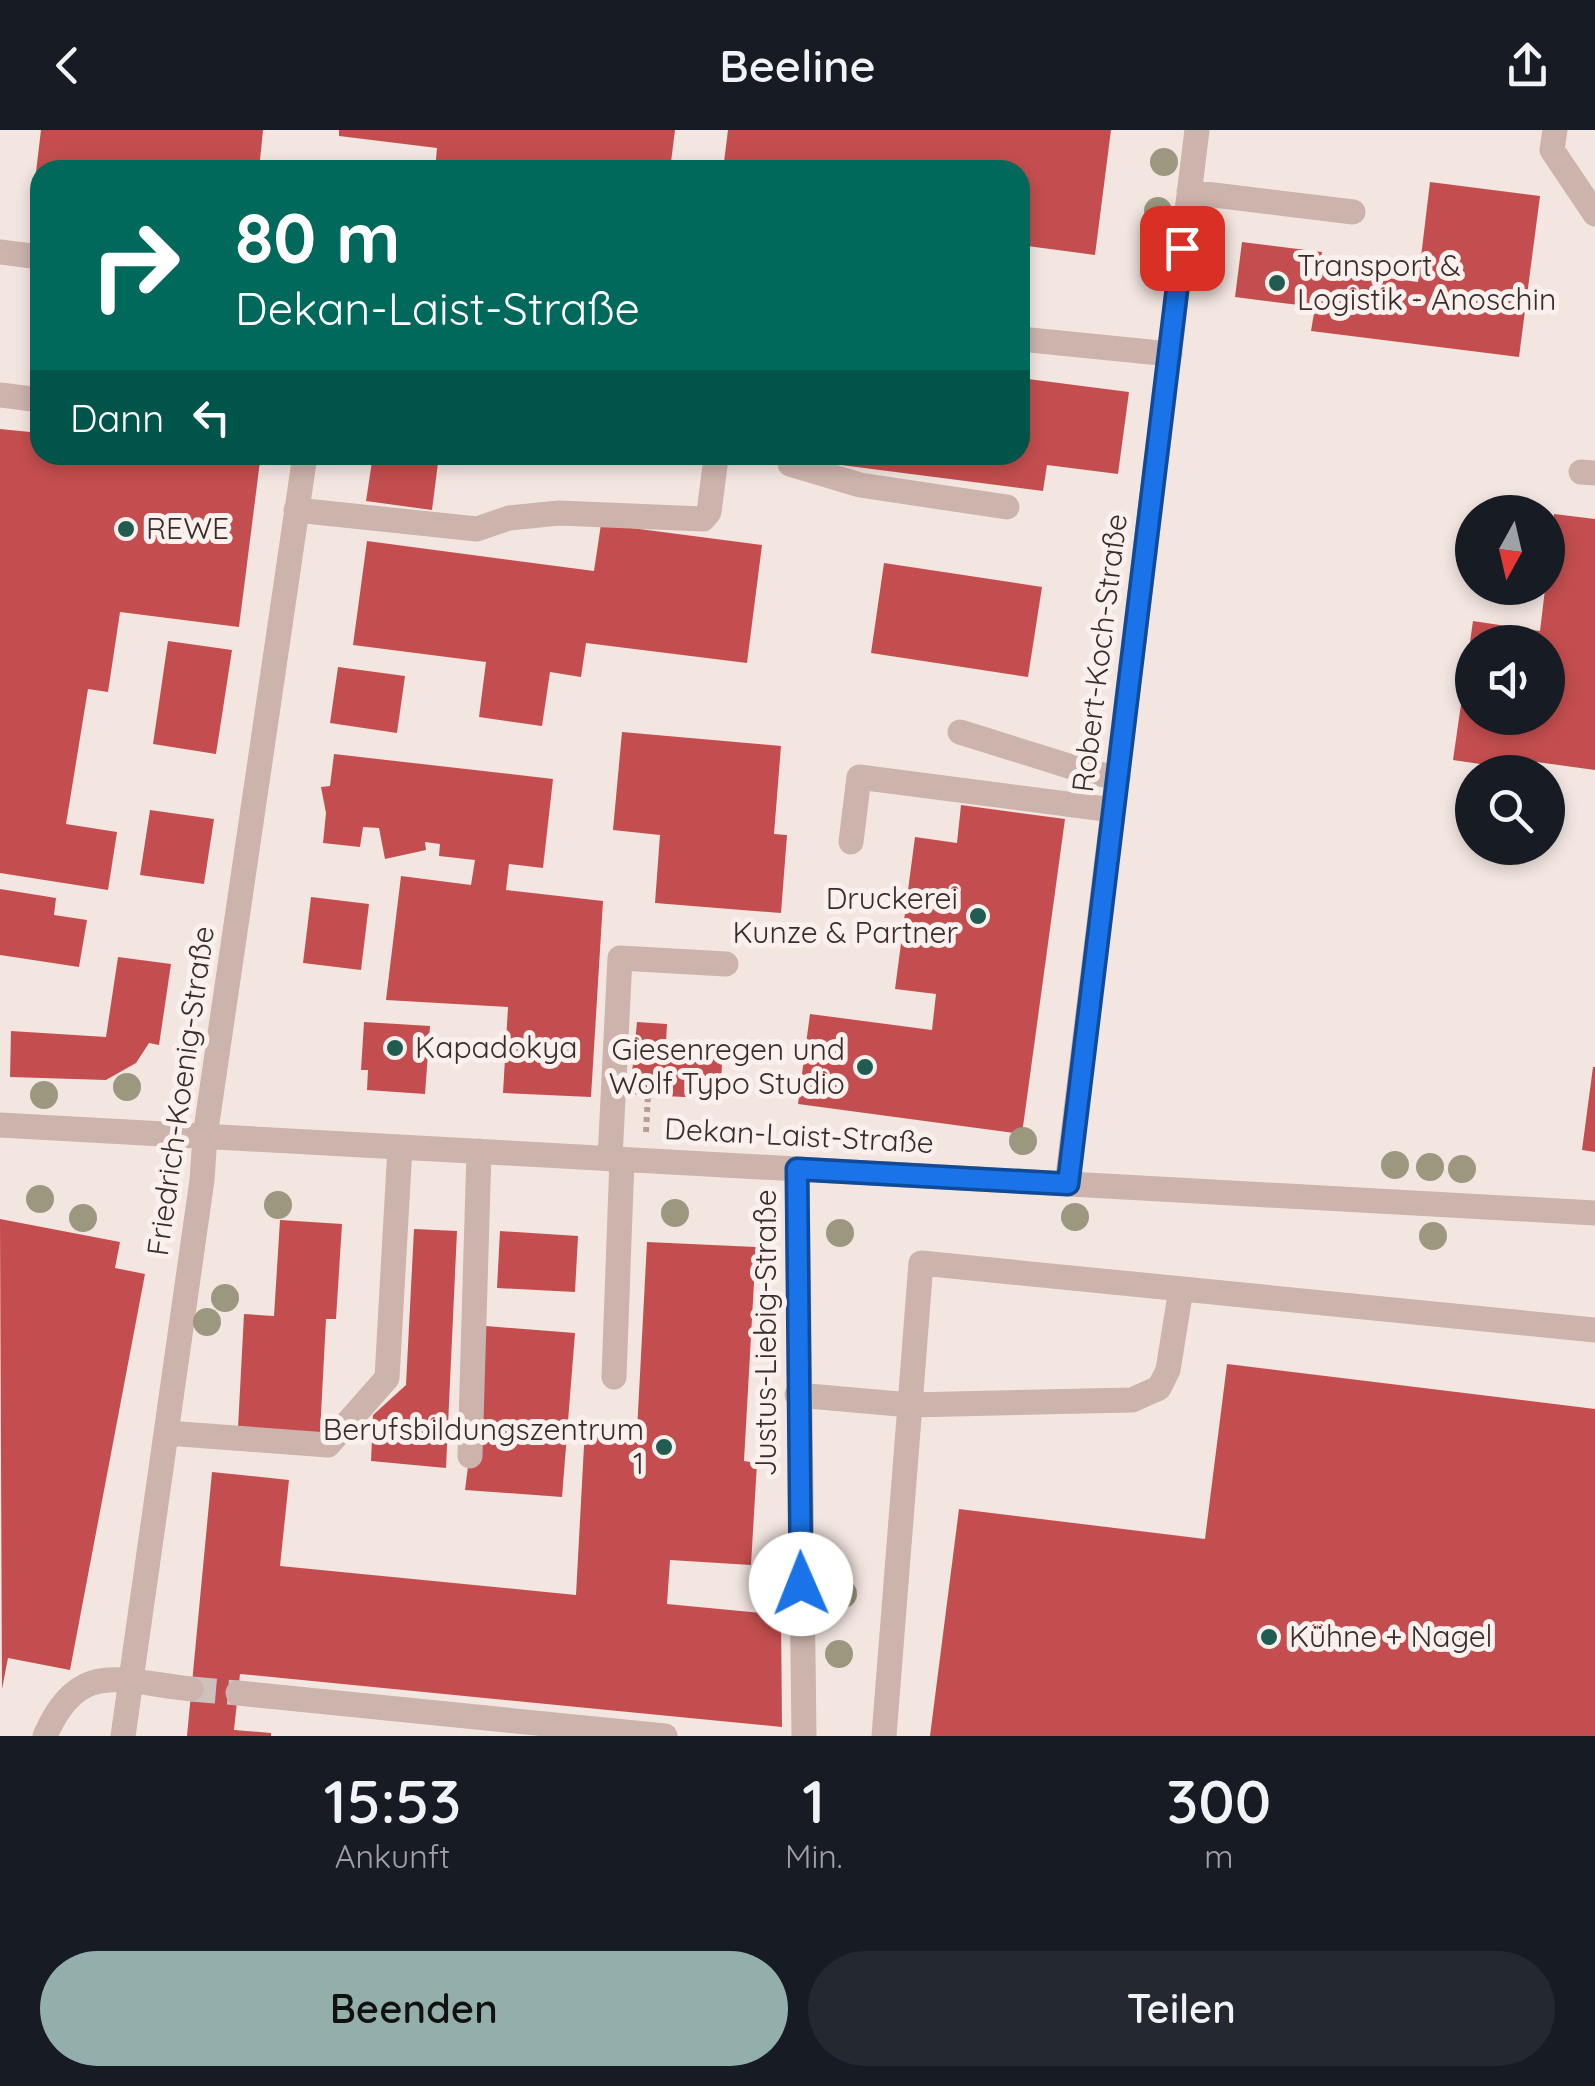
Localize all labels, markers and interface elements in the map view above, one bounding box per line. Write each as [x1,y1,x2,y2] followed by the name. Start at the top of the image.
[719,37,876,93] text: Beeline
[40,38,95,93] icon: back
[1500,38,1555,93] icon: share
[235,193,400,281] text: 80 m
[70,200,200,330] icon: right
[1140,206,1225,291] pin
[1155,221,1210,276] icon: arrive
[1297,246,1556,318] place label: Transport & Logistik - Anoschin
[1266,272,1288,294] marker: Transport & Logistik - Anoschin
[235,280,640,336] text: Dekan-Laist-Straße
[184,390,239,445] icon: left
[70,394,164,442] text: Dann
[1455,495,1565,605] north arrow
[1455,495,1565,865] map controls
[146,509,229,547] place label: REWE
[1063,512,1135,794] street label: Robert-Koch-Straße
[115,518,137,540] marker: REWE
[1455,625,1565,735] button: sound
[1455,755,1565,865] button: search
[732,879,958,951] place label: Druckerei Kunze & Partner
[967,905,989,927] marker: Druckerei Kunze & Partner
[138,924,222,1258] street label: Friedrich-Koenig-Straße
[415,1028,577,1066] place label: Kapadokya
[609,1030,845,1102] place label: Giesenregen und Wolf Typo Studio
[384,1037,406,1059] marker: Kapadokya
[854,1056,876,1078] marker: Giesenregen und Wolf Typo Studio
[663,1109,935,1161] street label: Dekan-Laist-Straße
[746,1189,784,1477] street label: Justus-Liebig-Straße
[323,1410,644,1482] place label: Berufsbildungszentrum 1
[653,1436,675,1458] marker: Berufsbildungszentrum 1
[749,1532,853,1636] position arrow
[1289,1617,1493,1655] place label: Kühne + Nagel
[1258,1626,1280,1648] marker: Kühne + Nagel
[324,1763,461,1838] text: 15:53
[802,1763,825,1838] text: 1
[1166,1763,1271,1838] text: 300
[335,1836,450,1876] text: Ankunft
[785,1836,843,1876] text: Min.
[1204,1836,1233,1876] text: m
[40,1951,788,2066] button: Beenden
[808,1951,1555,2066] button: Teilen

